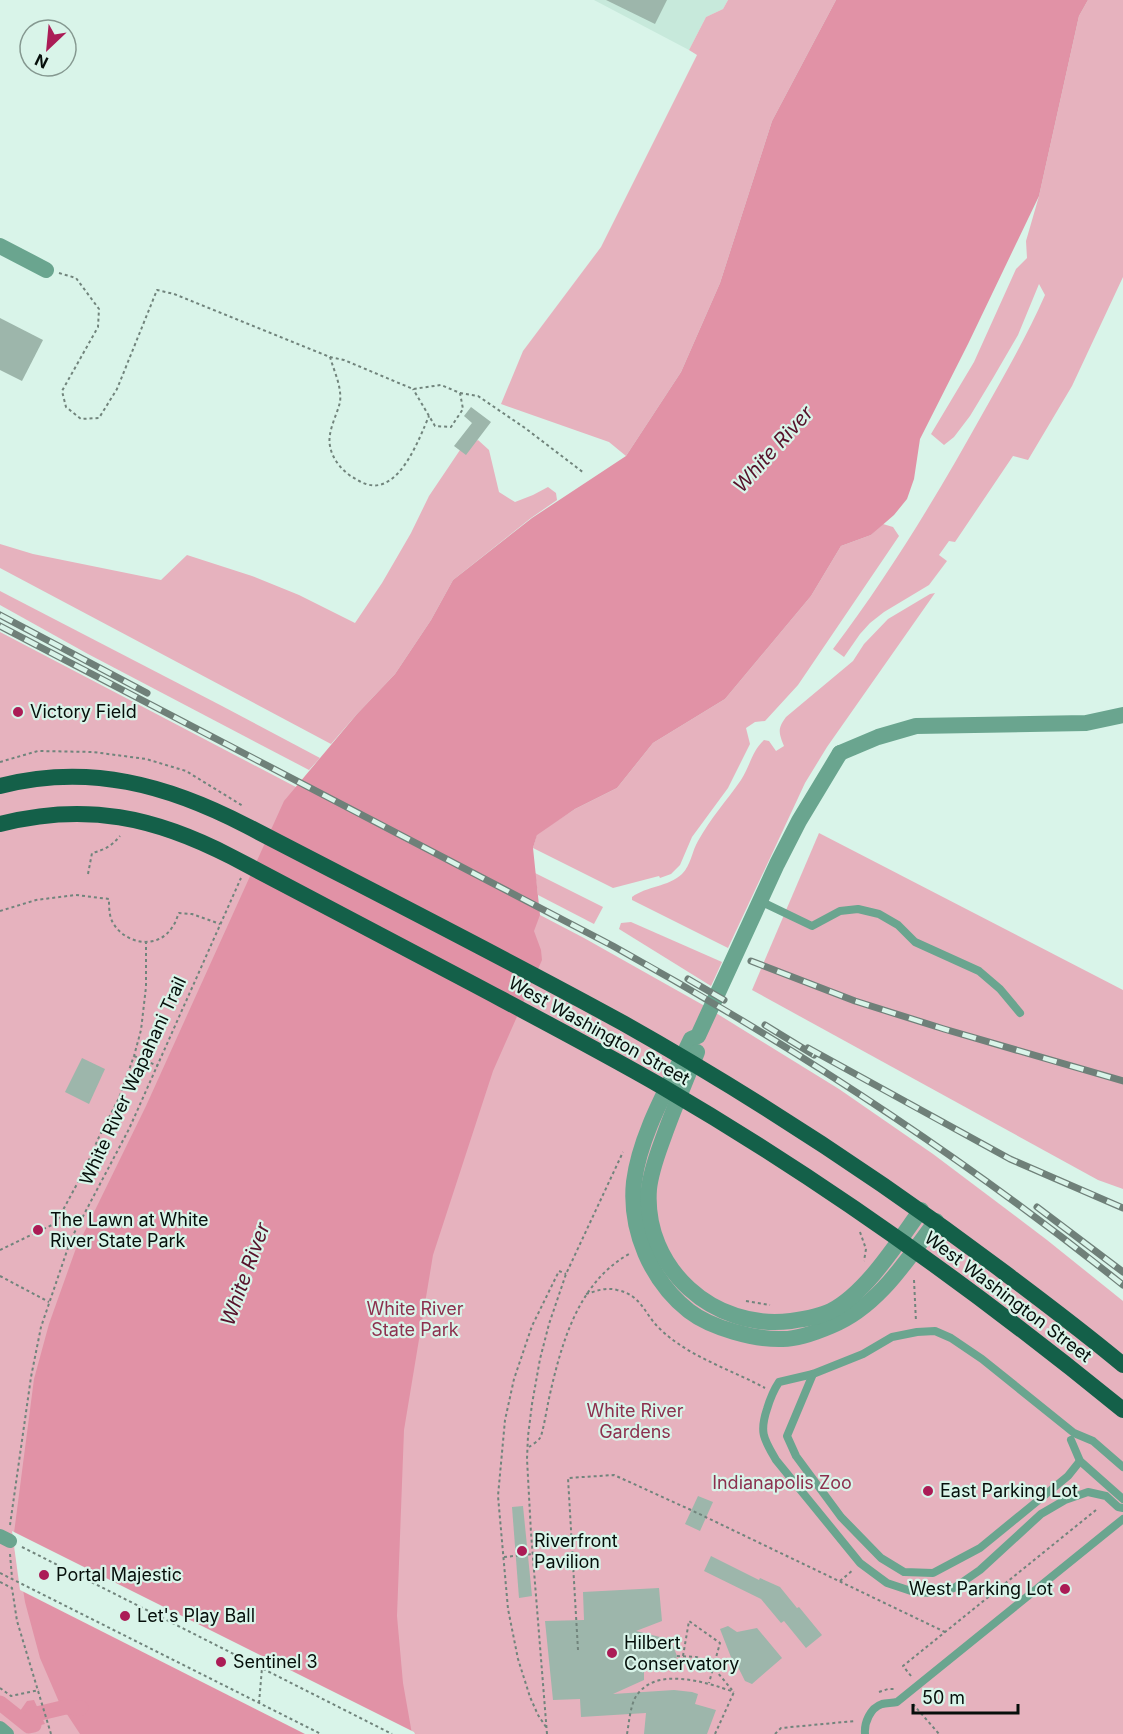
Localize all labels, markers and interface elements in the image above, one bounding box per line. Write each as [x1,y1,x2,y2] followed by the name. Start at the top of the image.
[18,18,78,78] north arrow
[32,50,51,73] text: N
[728,401,818,497] water label: White River
[30,701,137,722] place label: Victory Field
[11,705,25,719] marker: Victory Field
[505,972,694,1089] street label: West Washington Street
[75,973,190,1188] street label: White River Wapahani Trail
[50,1209,209,1251] place label: The Lawn at White River State Park
[215,1219,275,1329] water label: White River
[31,1223,45,1237] marker: The Lawn at White River State Park
[921,1227,1096,1366] street label: West Washington Street
[367,1298,464,1340] park label: White River State Park
[587,1400,684,1442] park label: White River Gardens
[712,1472,852,1493] park label: Indianapolis Zoo
[940,1480,1078,1501] place label: East Parking Lot
[921,1484,935,1498] marker: East Parking Lot
[534,1530,618,1572] place label: Riverfront Pavilion
[515,1544,529,1558] marker: Riverfront Pavilion
[56,1564,182,1585] place label: Portal Majestic
[37,1568,51,1582] marker: Portal Majestic
[909,1578,1053,1599] place label: West Parking Lot
[1058,1582,1072,1596] marker: West Parking Lot
[137,1605,255,1626] place label: Let's Play Ball
[118,1609,132,1623] marker: Let's Play Ball
[624,1632,739,1674] place label: Hilbert Conservatory
[605,1646,619,1660] marker: Hilbert Conservatory
[233,1651,318,1672] place label: Sentinel 3
[214,1655,228,1669] marker: Sentinel 3
[913,1677,1018,1715] scale bar
[922,1687,965,1708] text: 50 m

